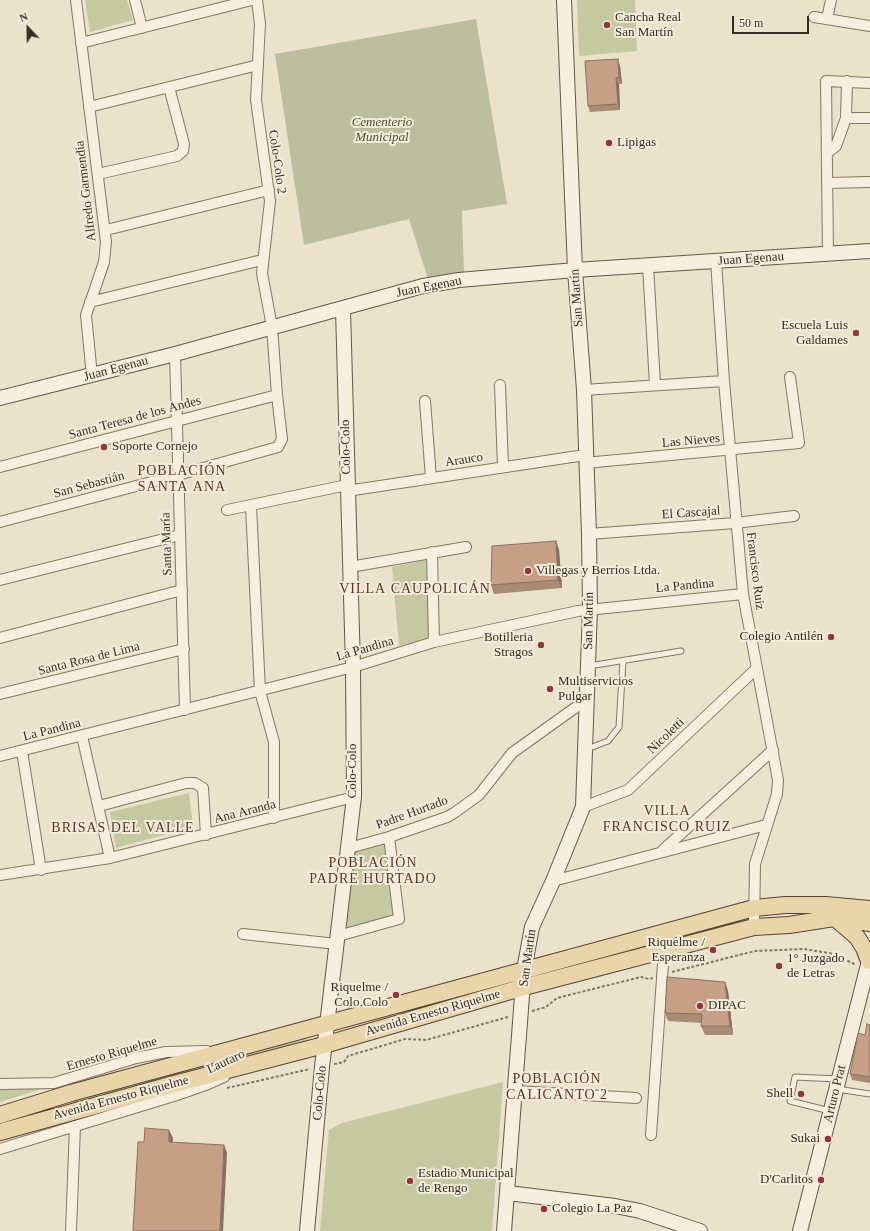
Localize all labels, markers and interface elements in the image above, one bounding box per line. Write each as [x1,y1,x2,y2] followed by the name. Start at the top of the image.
[8,8,48,48] north arrow
[734,8,811,34] scale bar
[18,10,29,24] text: N
[615,10,681,41] place label: Cancha Real San Martín
[739,16,763,30] text: 50 m
[602,20,612,30] marker: Cancha Real San Martín
[352,115,412,146] park label: Cementerio Municipal
[265,129,289,195] street label: Colo-Colo 2
[617,135,656,151] place label: Lipigas
[604,138,614,148] marker: Lipigas
[72,140,100,242] street label: Alfredo Garmendia
[718,249,784,269] street label: Juan Egenau
[567,268,587,328] street label: San Martín
[395,273,463,301] street label: Juan Egenau
[781,318,848,349] place label: Escuela Luis Galdames
[851,328,861,338] marker: Escuela Luis Galdames
[82,353,150,385] street label: Juan Egenau
[67,393,203,443] street label: Santa Teresa de los Andes
[338,419,354,475] street label: Colo-Colo
[661,431,721,451] street label: Las Nieves
[112,439,198,455] place label: Soporte Cornejo
[99,442,109,452] marker: Soporte Cornejo
[444,449,484,471] street label: Arauco
[137,463,227,496] district label: POBLACIÓN SANTA ANA
[52,468,126,502] street label: San Sebastián
[661,503,721,523] street label: El Cascajal
[158,512,176,576] street label: Santa María
[742,531,768,611] street label: Francisco Ruiz
[536,563,660,579] place label: Villegas y Berríos Ltda.
[523,566,533,576] marker: Villegas y Berríos Ltda.
[655,576,715,596] street label: La Pandina
[339,581,491,597] district label: VILLA CAUPOLICÁN
[581,592,597,650] street label: San Martín
[740,629,823,645] place label: Colegio Antilén
[484,630,533,661] place label: Botilleria Stragos
[826,632,836,642] marker: Colegio Antilén
[335,633,395,665] street label: La Pandina
[36,639,142,679] street label: Santa Rosa de Lima
[536,640,546,650] marker: Botilleria Stragos
[558,674,633,705] place label: Multiservicios Pulgar
[545,684,555,694] marker: Multiservicios Pulgar
[22,715,82,745] street label: La Pandina
[644,715,688,757] street label: Nicoletti
[345,744,361,798] street label: Colo-Colo
[374,793,450,833] street label: Padre Hurtado
[212,797,278,827] street label: Ana Aranda
[603,803,731,836] district label: VILLA FRANCISCO RUIZ
[51,820,195,836] district label: BRISAS DEL VALLE
[309,855,437,888] district label: POBLACIÓN PADRE HURTADO
[516,928,540,988] street label: San Martín
[648,935,705,966] place label: Riquelme / Esperanza
[708,945,718,955] marker: Riquelme / Esperanza
[787,951,845,982] place label: 1° Juzgado de Letras
[774,961,784,971] marker: 1° Juzgado de Letras
[331,980,388,1011] place label: Riquelme / Colo Colo
[364,986,502,1040] street label: Avenida Ernesto Riquelme
[391,990,401,1000] marker: Riquelme / Colo Colo
[708,998,746,1014] place label: DIPAC
[695,1001,705,1011] marker: DIPAC
[65,1034,159,1074] street label: Ernesto Riquelme
[204,1046,248,1078] street label: Lautaro
[820,1064,850,1124] street label: Arturo Prat
[310,1065,330,1121] street label: Colo-Colo
[506,1071,608,1104] district label: POBLACIÓN CALICANTO 2
[51,1072,191,1124] street label: Avenida Ernesto Riquelme
[766,1086,793,1102] place label: Shell
[796,1089,806,1099] marker: Shell
[790,1131,820,1147] place label: Sukai
[823,1134,833,1144] marker: Sukai
[418,1166,514,1197] place label: Estadio Municipal de Rengo
[760,1172,813,1188] place label: D'Carlitos
[816,1175,826,1185] marker: D'Carlitos
[405,1176,415,1186] marker: Estadio Municipal de Rengo
[552,1201,632,1217] place label: Colegio La Paz
[539,1204,549,1214] marker: Colegio La Paz

